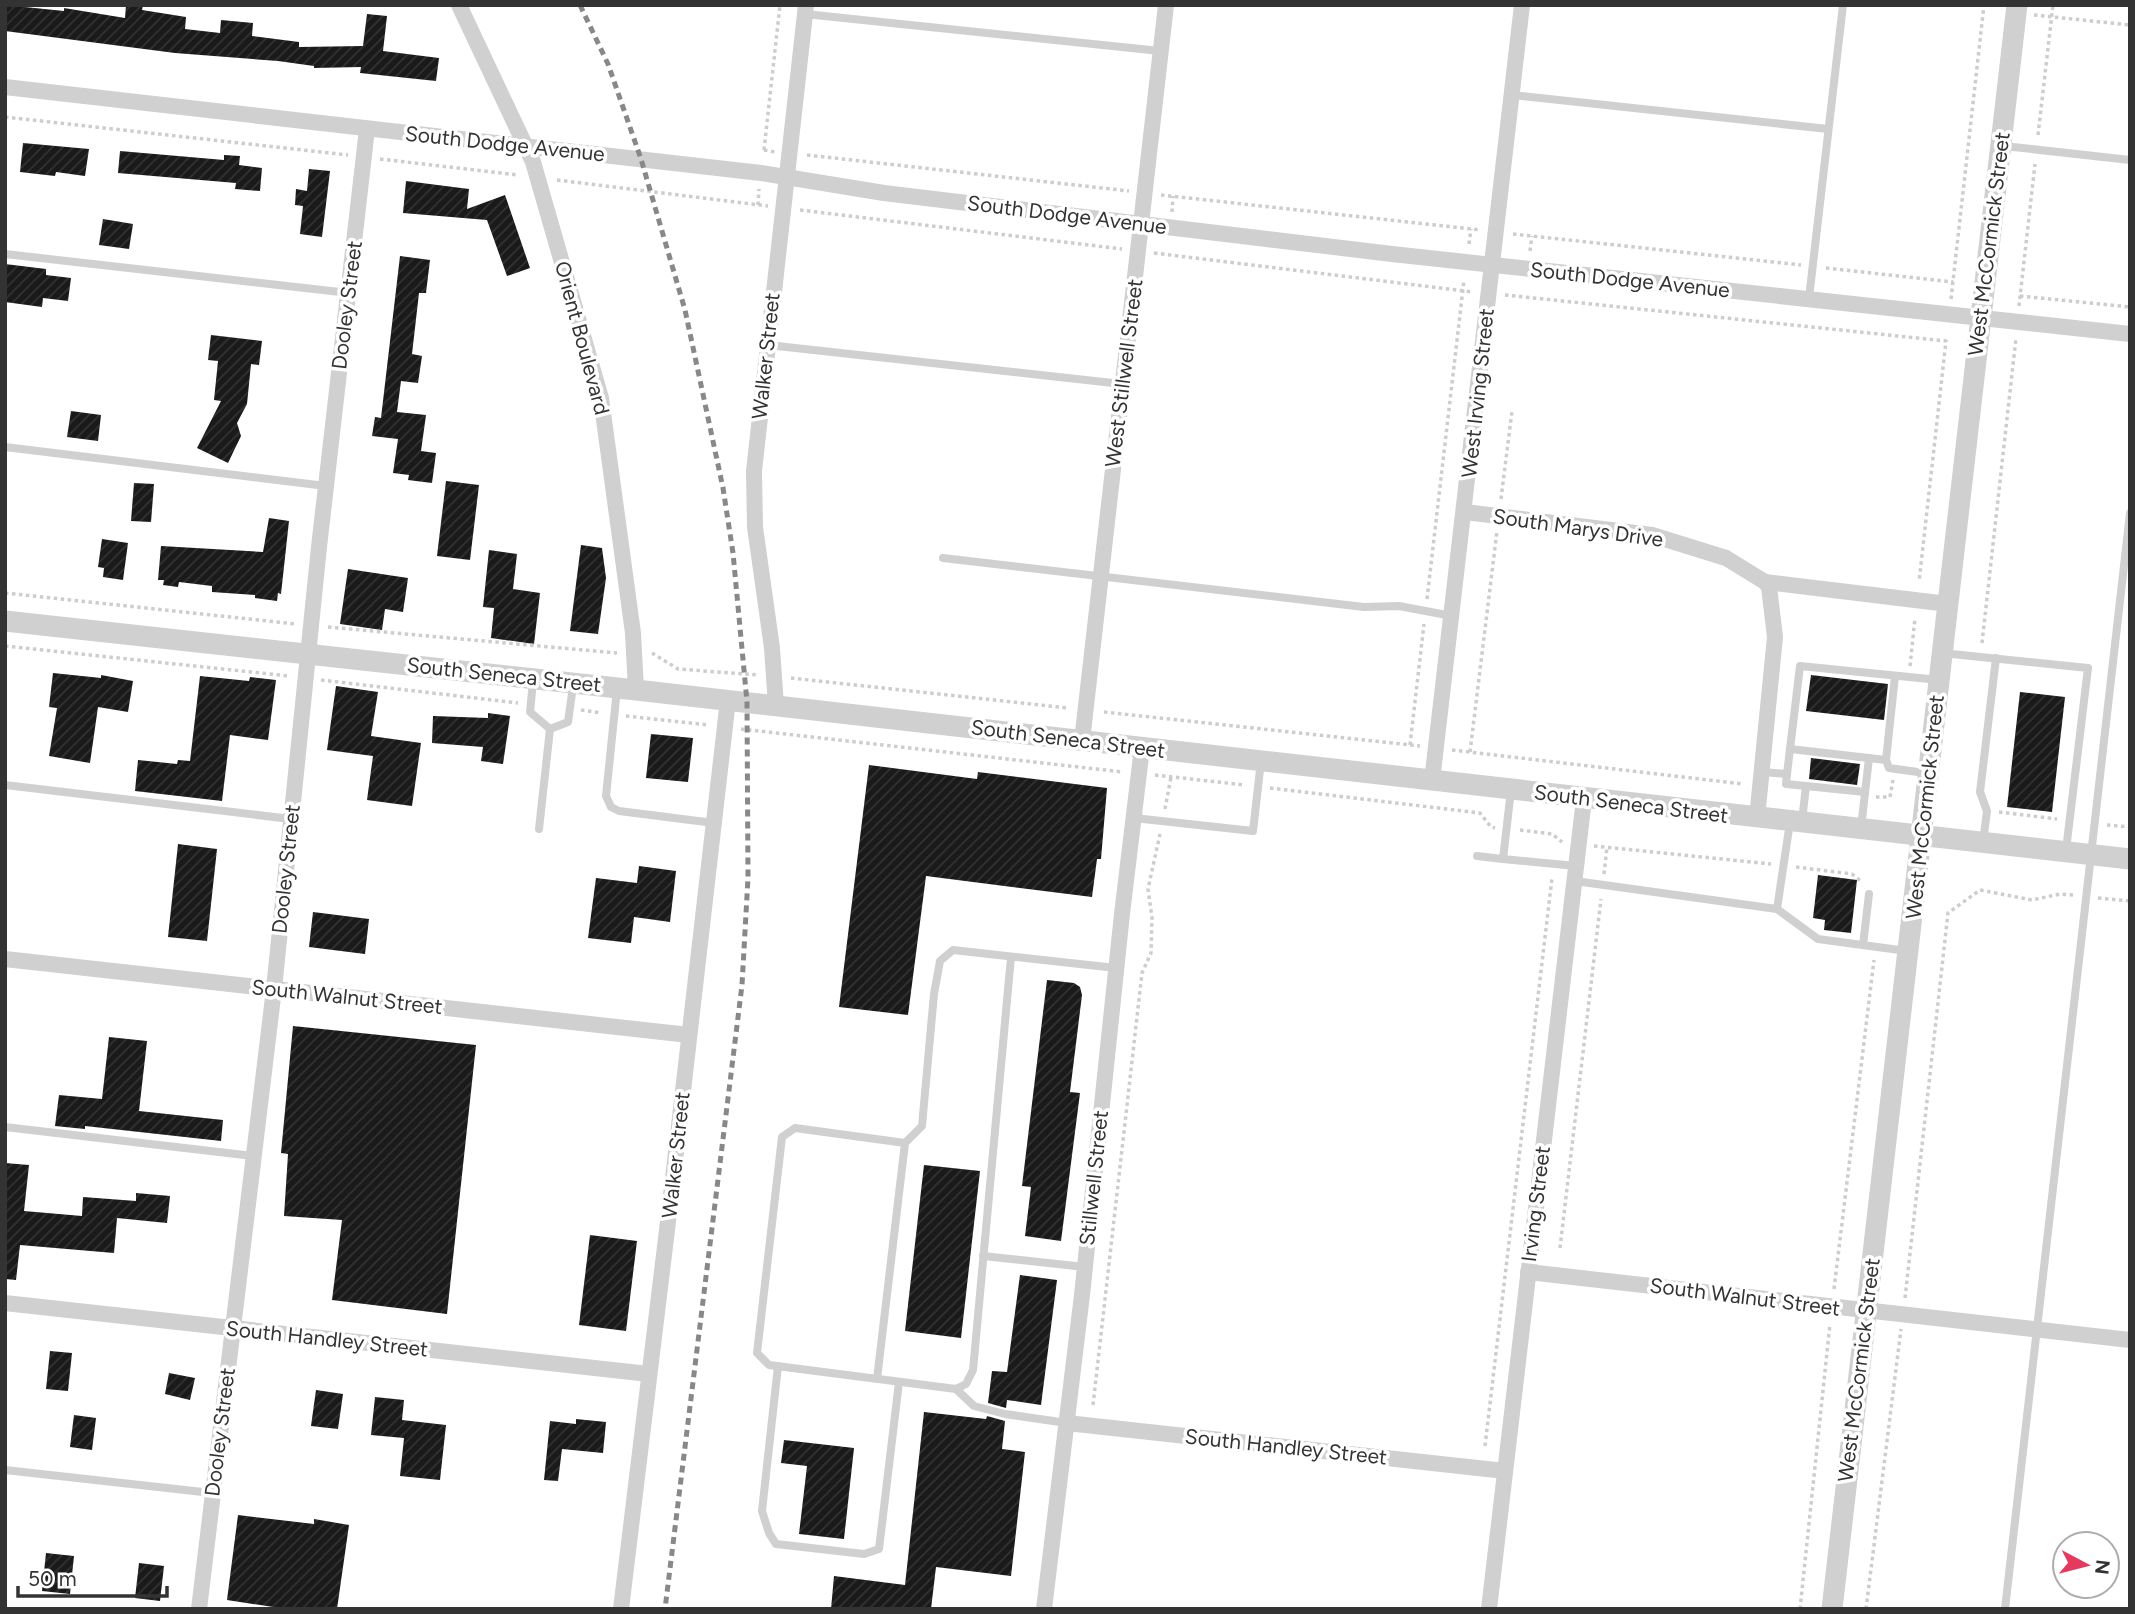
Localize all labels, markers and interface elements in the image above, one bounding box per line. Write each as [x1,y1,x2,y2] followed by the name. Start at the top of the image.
[404,121,606,166] street label: South Dodge Avenue
[1962,130,2015,357] street label: West McCormick Street
[966,190,1168,239] street label: South Dodge Avenue
[326,239,367,371] street label: Dooley Street
[1529,257,1731,302] street label: South Dodge Avenue
[550,258,615,417] street label: Orient Boulevard
[1100,277,1147,469] street label: West Stillwell Street
[746,291,785,420] street label: Walker Street
[1456,307,1499,479] street label: West Irving Street
[1491,503,1665,552] street label: South Marys Drive
[406,652,602,697] street label: South Seneca Street
[1900,693,1949,920] street label: West McCormick Street
[970,714,1167,763] street label: South Seneca Street
[1533,779,1730,828] street label: South Seneca Street
[266,803,305,935] street label: Dooley Street
[250,974,444,1019] street label: South Walnut Street
[656,1090,695,1219] street label: Walker Street
[1074,1109,1113,1247] street label: Stillwell Street
[1516,1144,1555,1263] street label: Irving Street
[1832,1256,1885,1483] street label: West McCormick Street
[1648,1272,1842,1321] street label: South Walnut Street
[225,1315,429,1362] street label: South Handley Street
[199,1366,240,1498] street label: Dooley Street
[1184,1423,1388,1470] street label: South Handley Street
[2051,1530,2121,1600] north arrow
[18,1554,166,1598] scale bar
[2090,1558,2115,1576] text: N
[28,1566,77,1591] text: 50 m

